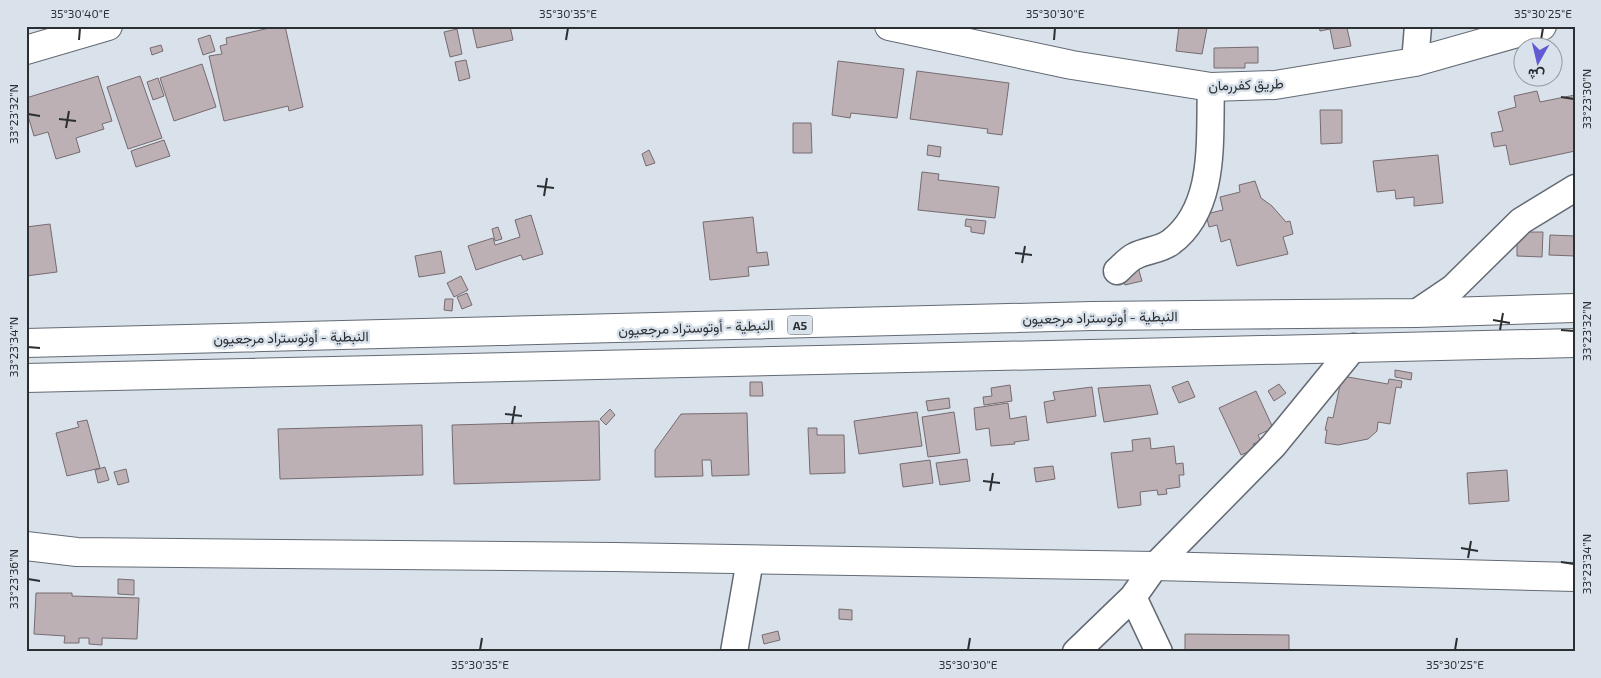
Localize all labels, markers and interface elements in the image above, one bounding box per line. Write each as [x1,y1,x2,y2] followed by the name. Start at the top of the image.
[50,6,110,20] text: 35°30'40"E
[539,6,597,20] text: 35°30'35"E
[1026,6,1085,20] text: 35°30'30"E
[1514,6,1572,20] text: 35°30'25"E
[1514,38,1564,88] north arrow
[1526,65,1546,85] text: ش
[1579,69,1593,129] text: 33°23'30"N
[1208,74,1284,95] street label: طريق كفررمان
[6,84,20,144] text: 33°23'32"N
[1579,301,1593,361] text: 33°23'32"N
[1022,307,1178,328] street label: النبطية - أوتوستراد مرجعيون
[618,316,774,339] street label: النبطية - أوتوستراد مرجعيون
[788,316,812,334] road number: A5
[6,317,20,377] text: 33°23'34"N
[213,327,369,348] street label: النبطية - أوتوستراد مرجعيون
[1579,534,1593,594] text: 33°23'34"N
[6,549,20,609] text: 33°23'36"N
[451,657,509,671] text: 35°30'35"E
[939,657,998,671] text: 35°30'30"E
[1426,657,1484,671] text: 35°30'25"E

